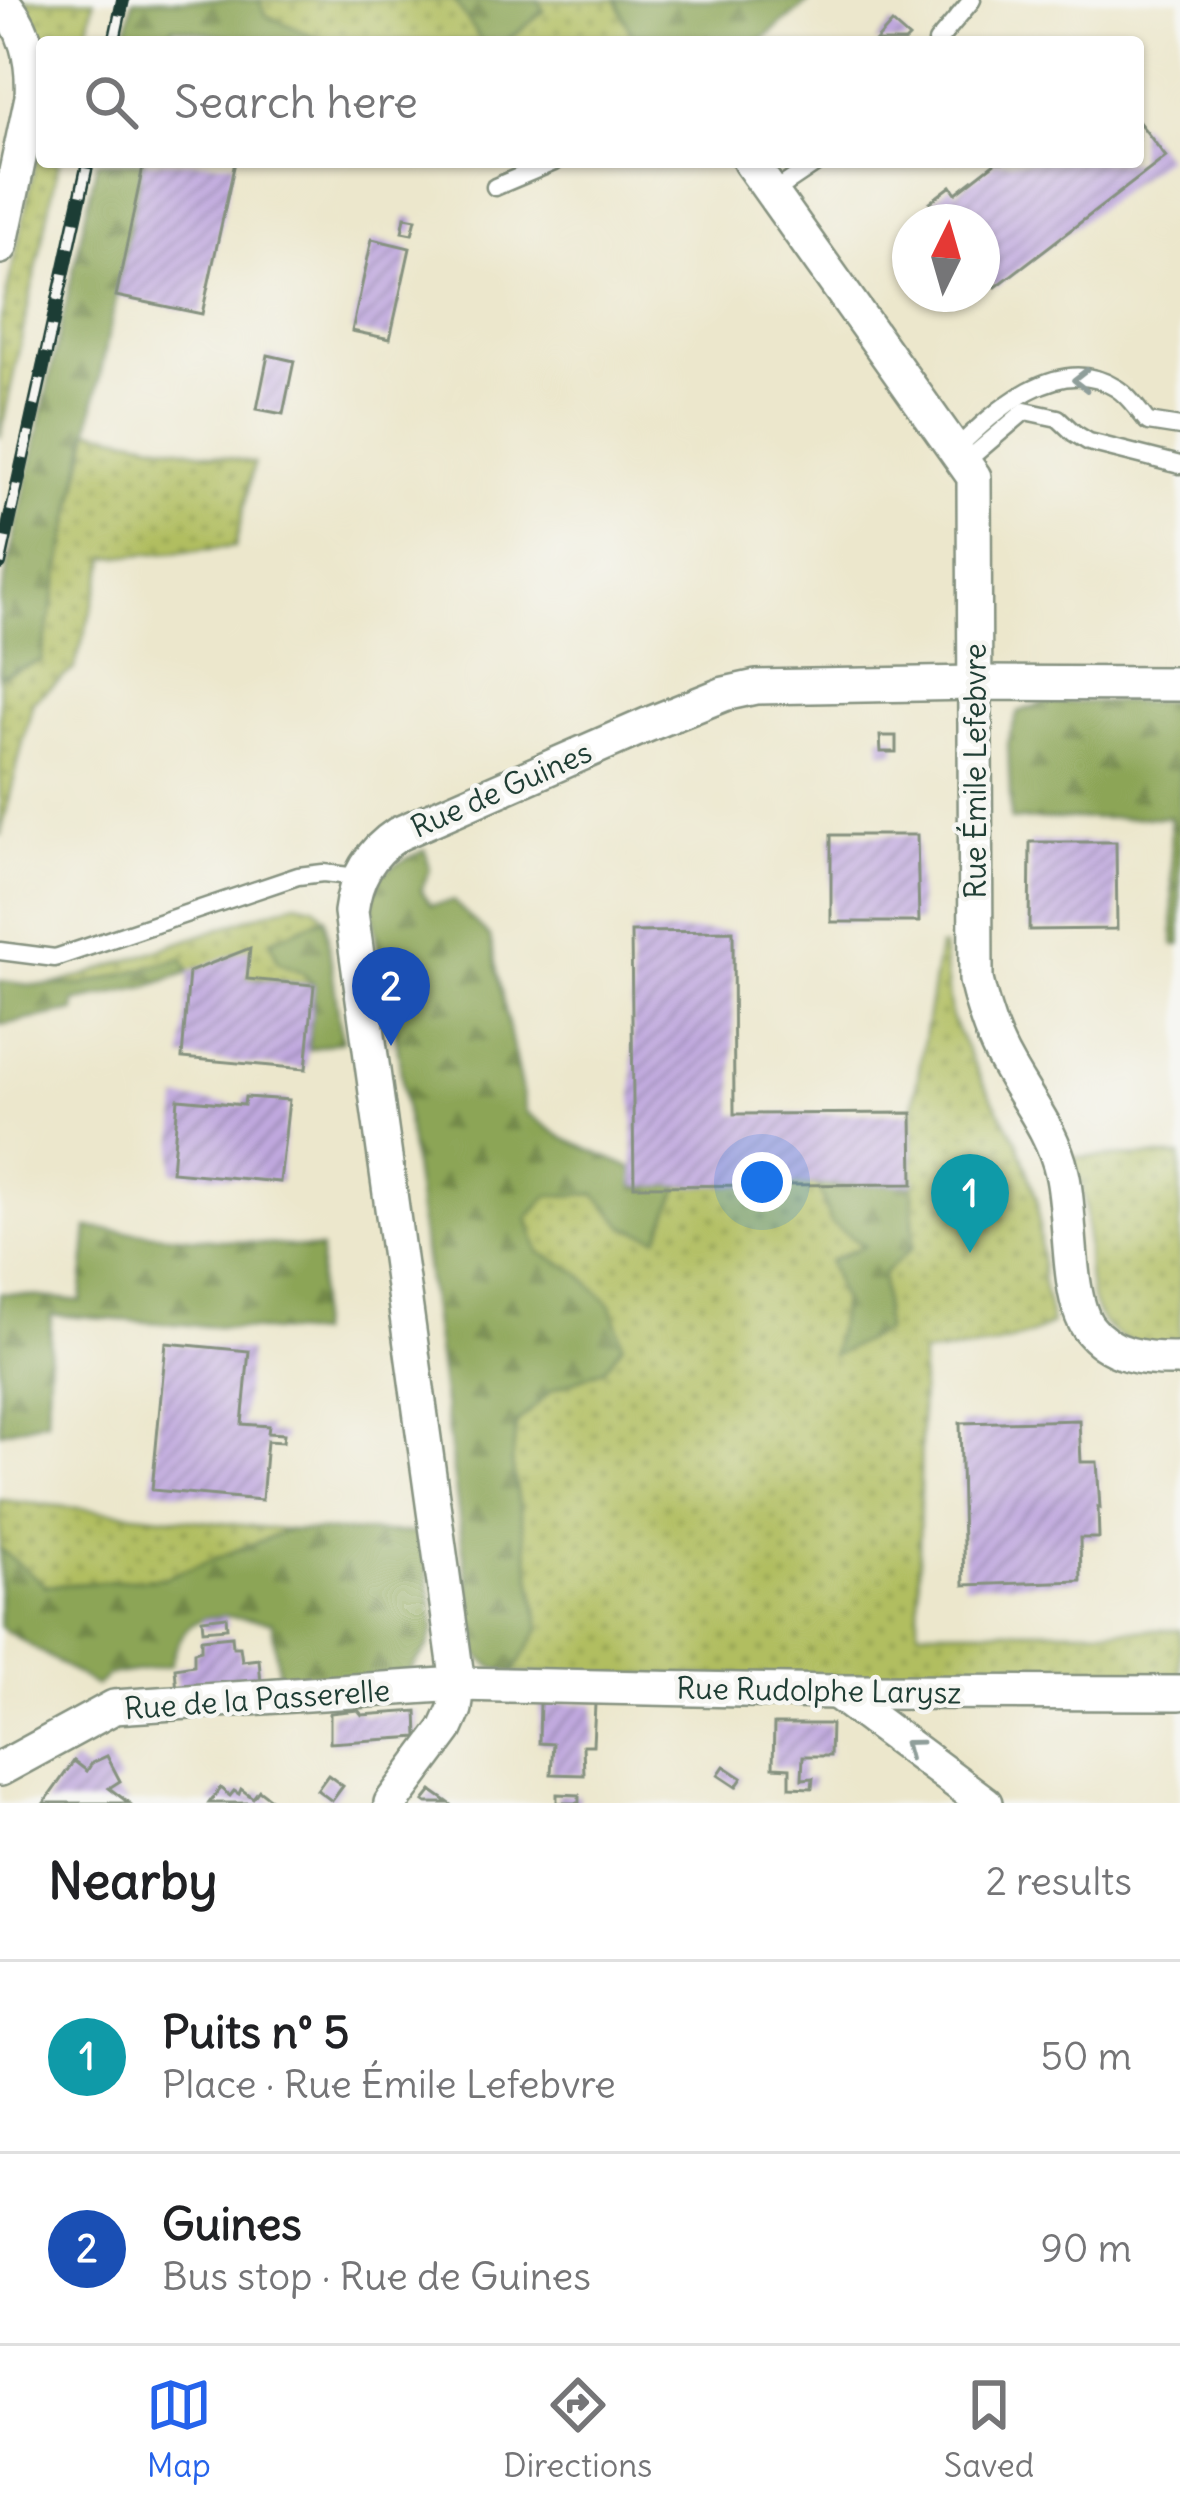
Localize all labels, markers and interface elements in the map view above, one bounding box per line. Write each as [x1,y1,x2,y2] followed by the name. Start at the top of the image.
[36,36,1144,168] search box
[78,69,144,135] icon: search
[174,74,418,130] text: Search here
[892,204,1000,312] north arrow
[1071,367,1089,393] one-way arrow
[956,643,994,899] street label: Rue Émile Lefebvre
[405,732,597,846] street label: Rue de Guines
[352,947,430,1046] pin: 2
[732,1152,792,1212] your location
[931,1154,1009,1253] pin: 1
[676,1669,962,1711] street label: Rue Rudolphe Larysz
[123,1671,391,1727] street label: Rue de la Passerelle
[902,1740,924,1762] one-way arrow
[48,1849,217,1913] text: Nearby
[985,1857,1132,1906] text: 2 results
[162,2004,349,2060] text: Puits n° 5
[79,2032,95,2081] text: 1
[1040,2032,1132,2081] text: 50 m
[162,2060,616,2109] text: Place · Rue Émile Lefebvre
[162,2196,302,2252] text: Guines
[76,2224,98,2273] text: 2
[1040,2224,1132,2273] text: 90 m
[162,2252,591,2301] text: Bus stop · Rue de Guines
[146,2372,212,2486] tab: Map
[503,2372,652,2486] tab: Directions
[944,2372,1034,2486] tab: Saved

